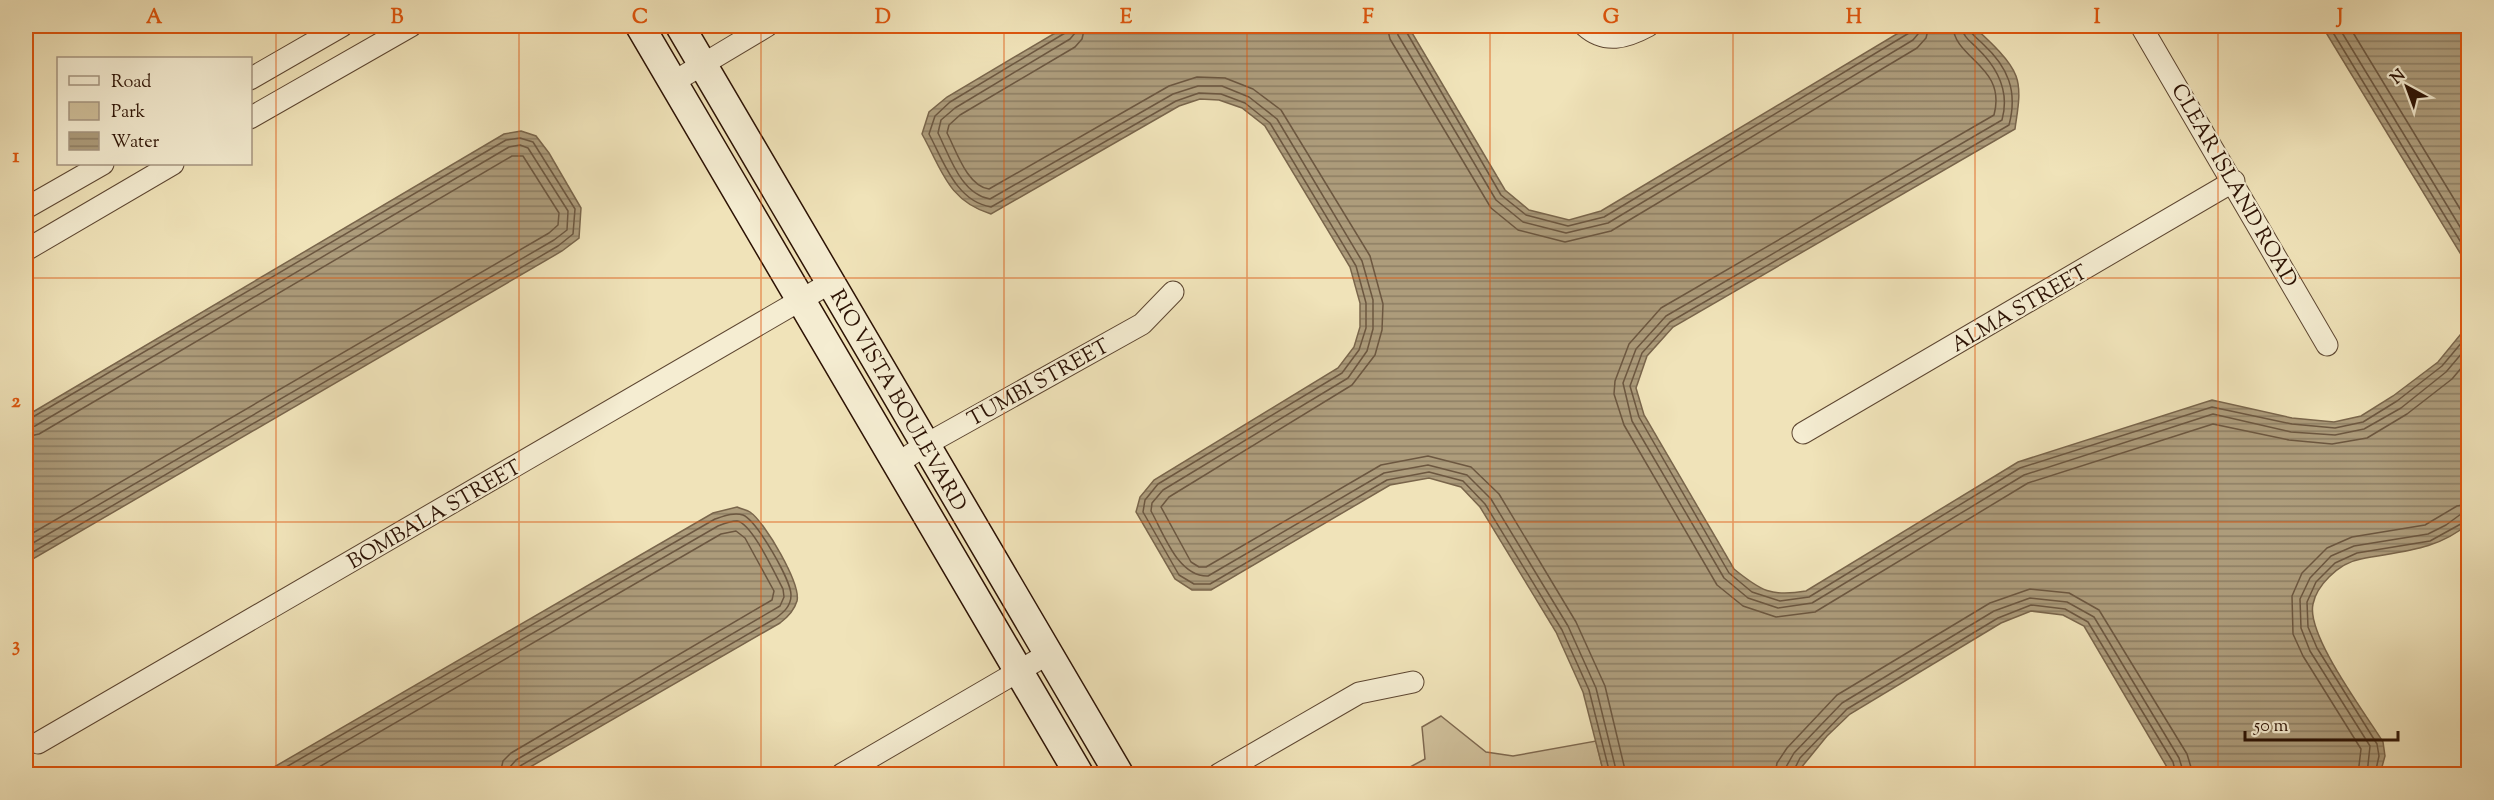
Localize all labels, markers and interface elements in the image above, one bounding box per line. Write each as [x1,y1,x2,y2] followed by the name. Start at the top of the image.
[146,4,163,33] text: A
[391,4,404,33] text: B
[632,4,648,33] text: C
[875,4,891,33] text: D
[1120,4,1133,33] text: E
[1362,4,1374,33] text: F
[1603,4,1620,33] text: G
[1846,4,1862,33] text: H
[2094,4,2101,33] text: I
[2335,4,2343,33] text: J
[57,57,252,165] legend
[2377,57,2437,117] north arrow
[2386,65,2411,90] text: N
[111,70,151,96] text: Road
[2163,79,2304,293] street label: CLEAR ISLAND ROAD
[111,100,146,126] text: Park
[111,130,160,156] text: Water
[13,143,20,172] text: 1
[1946,258,2094,361] street label: ALMA STREET
[821,285,973,517] street label: RIO VISTA BOULEVARD
[962,332,1116,435] street label: TUMBI STREET
[11,388,21,417] text: 2
[342,454,528,578] street label: BOMBALA STREET
[12,632,20,661] text: 3
[2245,704,2398,742] scale bar
[2253,714,2289,740] text: 50 m

